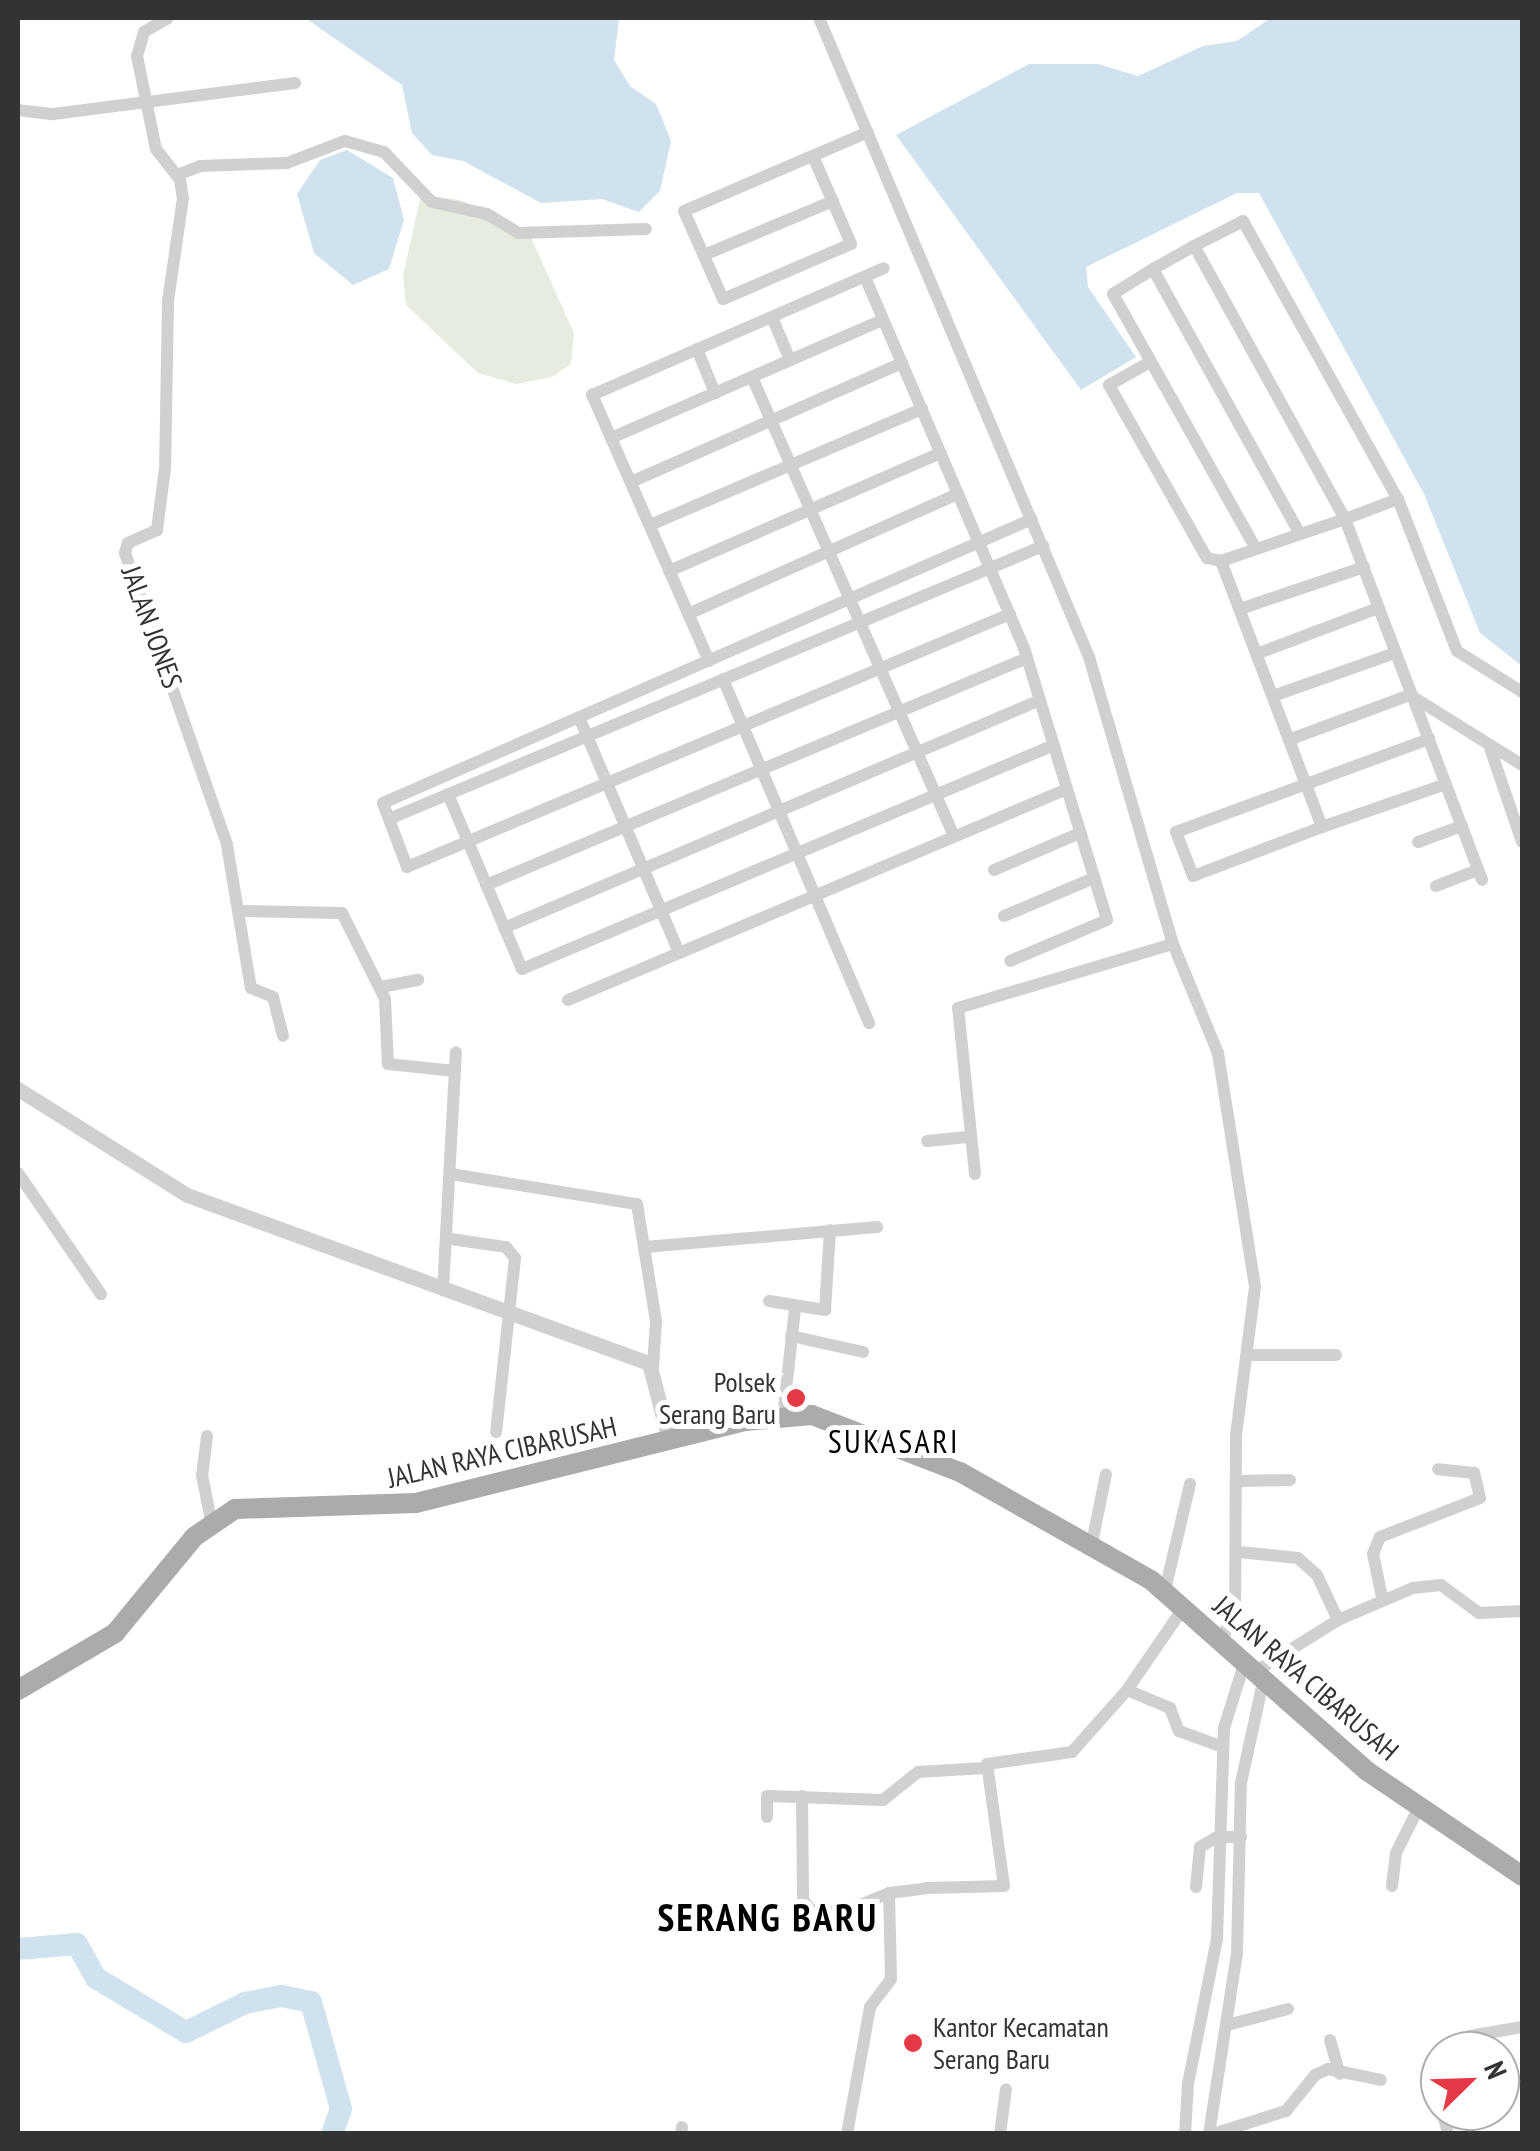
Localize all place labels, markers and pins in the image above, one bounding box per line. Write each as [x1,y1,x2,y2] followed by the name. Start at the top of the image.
[659,1365,776,1431] place label: Polsek Serang Baru
[785,1387,807,1409] marker: Polsek Serang Baru
[933,2010,1109,2076] place label: Kantor Kecamatan Serang Baru
[902,2032,924,2054] marker: Kantor Kecamatan Serang Baru

